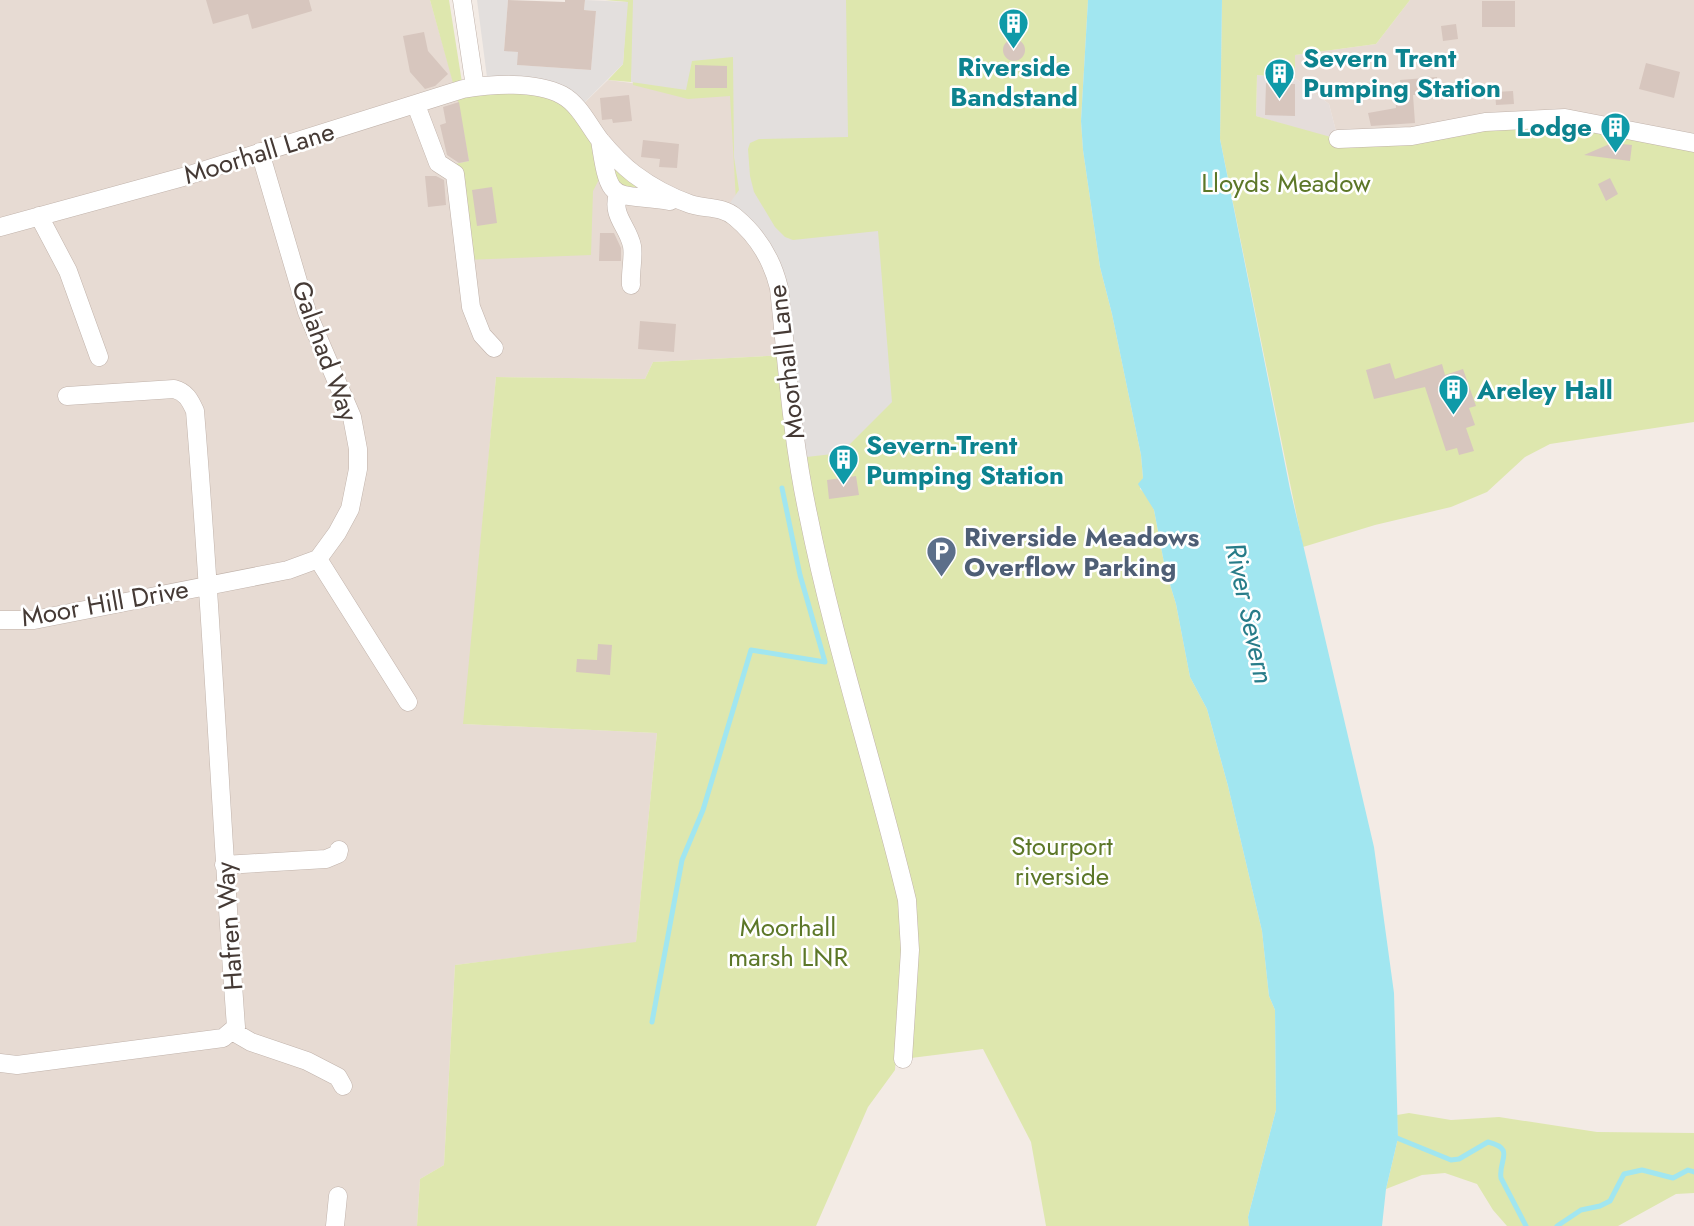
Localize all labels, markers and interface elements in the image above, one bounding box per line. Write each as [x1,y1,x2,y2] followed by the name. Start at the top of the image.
[997,7,1031,51] building icon: Riverside Bandstand
[1303,39,1501,107] place label: Severn Trent Pumping Station
[950,48,1078,116] place label: Riverside Bandstand
[1263,56,1297,100] building icon: Severn Trent Pumping Station
[1516,108,1592,146] place label: Lodge
[1598,110,1632,154] building icon: Lodge
[179,112,339,194] street label: Moorhall Lane
[1201,164,1371,202] park label: Lloyds Meadow
[282,275,368,427] street label: Galahad Way
[758,282,814,442] street label: Moorhall Lane
[1476,371,1613,409] place label: Areley Hall
[1437,373,1471,417] building icon: Areley Hall
[866,426,1064,494] place label: Severn-Trent Pumping Station
[826,443,860,487] building icon: Severn-Trent Pumping Station
[964,518,1200,586] place label: Riverside Meadows Overflow Parking
[924,535,958,579] parking icon: Riverside Meadows Overflow Parking
[1215,539,1284,687] water label: River Severn
[18,570,192,636] street label: Moor Hill Drive
[1011,827,1113,895] park label: Stourport riverside
[206,860,252,992] street label: Hafren Way
[728,908,848,976] park label: Moorhall marsh LNR

